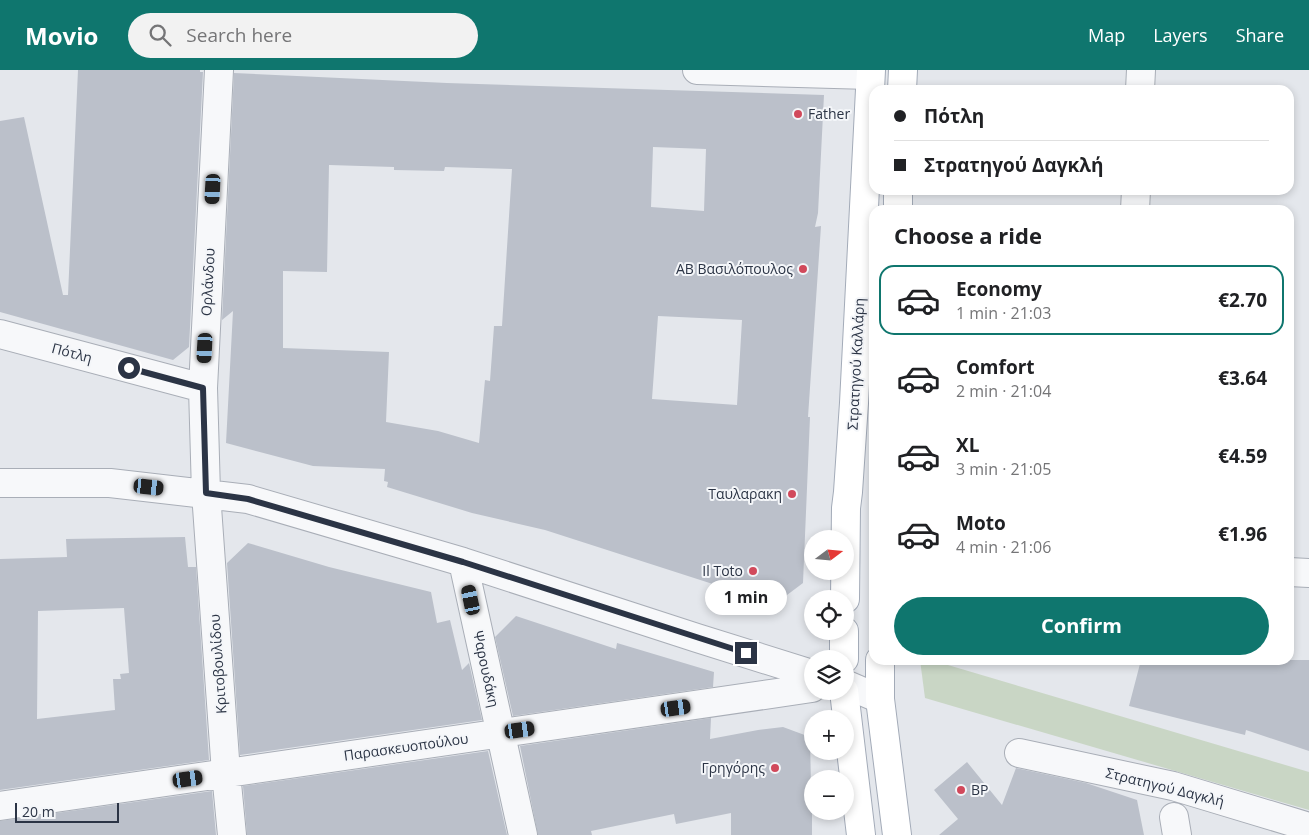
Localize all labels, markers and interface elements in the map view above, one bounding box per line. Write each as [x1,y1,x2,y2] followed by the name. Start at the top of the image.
[128,13,478,58] search box
[25,19,98,52] text: Movio
[146,21,174,49] icon: search
[186,22,292,48] text: Search here
[1088,23,1125,47] text: Map
[1153,23,1208,47] text: Layers
[1236,23,1284,47] text: Share
[924,103,984,129] text: Πότλη
[808,104,850,123] place label: Father
[792,108,804,120] marker: Father
[924,152,1104,178] text: Στρατηγού Δαγκλή
[204,174,221,204] car
[894,220,1042,250] text: Choose a ride
[196,247,219,317] street label: Ορλάνδου
[676,259,793,278] place label: AB Βασιλόπουλος
[797,263,809,275] marker: AB Βασιλόπουλος
[956,276,1042,302] text: Economy
[896,278,941,323] icon: car
[1218,287,1267,313] text: €2.70
[843,297,868,430] street label: Στρατηγού Καλλάρη
[956,302,1051,324] text: 1 min · 21:03
[196,333,213,363] car
[50,338,95,367] street label: Πότλη
[956,354,1035,380] text: Comfort
[896,356,941,401] icon: car
[118,357,140,379] route start
[1218,365,1267,391] text: €3.64
[956,380,1051,402] text: 2 min · 21:04
[956,432,979,458] text: XL
[896,434,941,479] icon: car
[1218,443,1267,469] text: €4.59
[956,458,1051,480] text: 3 min · 21:05
[133,478,164,496] car
[708,484,782,503] place label: Ταυλαρακη
[786,488,798,500] marker: Ταυλαρακη
[956,510,1006,536] text: Moto
[896,512,941,557] icon: car
[1218,521,1267,547] text: €1.96
[804,530,854,580] north arrow
[804,530,854,820] map controls
[956,536,1051,558] text: 4 min · 21:06
[702,561,743,580] place label: Il Toto
[747,565,759,577] marker: Il Toto
[705,580,787,616] callout: 1 min
[460,584,481,616] car
[724,586,768,608] text: 1 min
[804,590,854,640] button: locate
[894,597,1269,655] button: Confirm
[205,613,230,715] street label: Κριτοβουλίδου
[469,629,504,709] street label: Ψαρουδάκη
[735,642,757,664] route end
[804,650,854,700] button: layers
[660,698,691,718] car
[804,710,854,760] button: +
[504,720,535,740] car
[342,728,470,765] street label: Παρασκευοπούλου
[701,758,765,777] place label: Γρηγόρης
[769,762,781,774] marker: Γρηγόρης
[1104,763,1226,810] street label: Στρατηγού Δαγκλή
[172,769,203,789] car
[804,770,854,820] button: −
[971,780,988,799] place label: BP
[955,784,967,796] marker: BP
[15,800,119,823] scale bar
[22,802,55,821] text: 20 m

